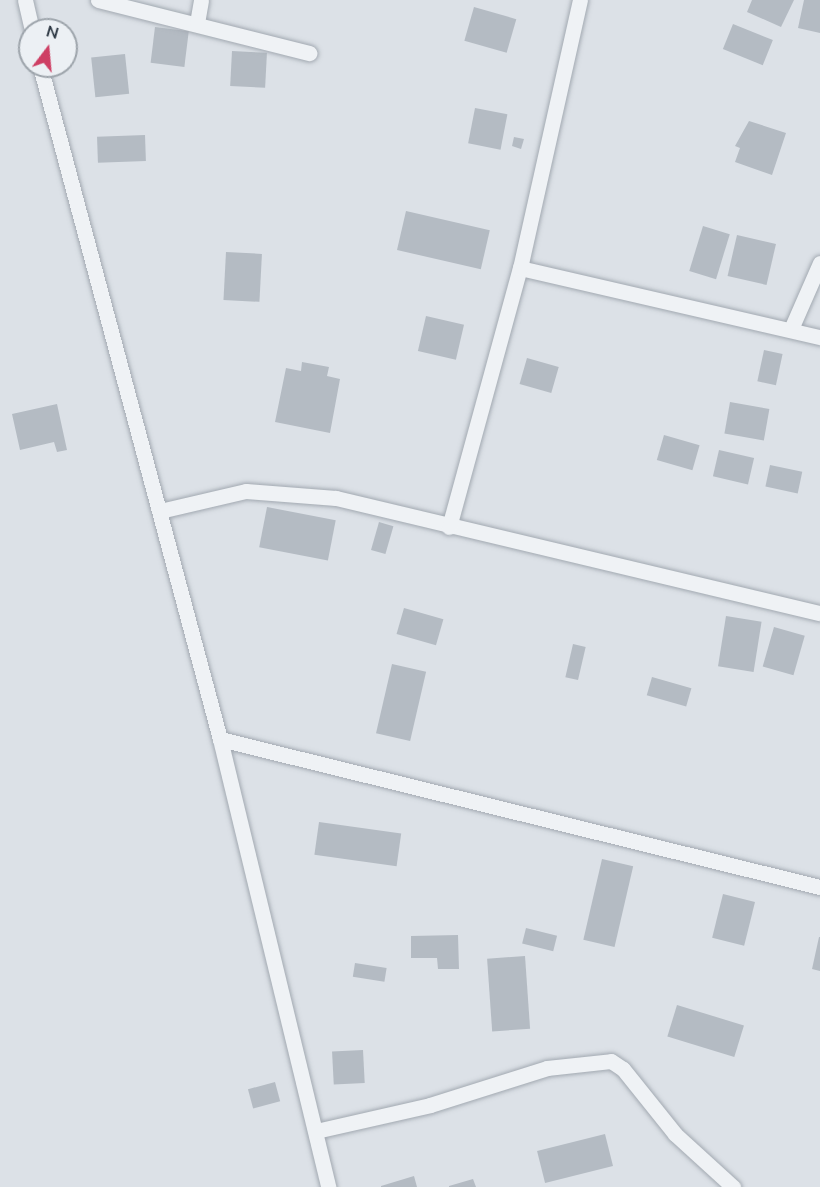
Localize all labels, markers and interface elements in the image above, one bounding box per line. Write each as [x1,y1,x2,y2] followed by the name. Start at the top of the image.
[18,18,78,78] north arrow
[44,20,61,45] text: N

